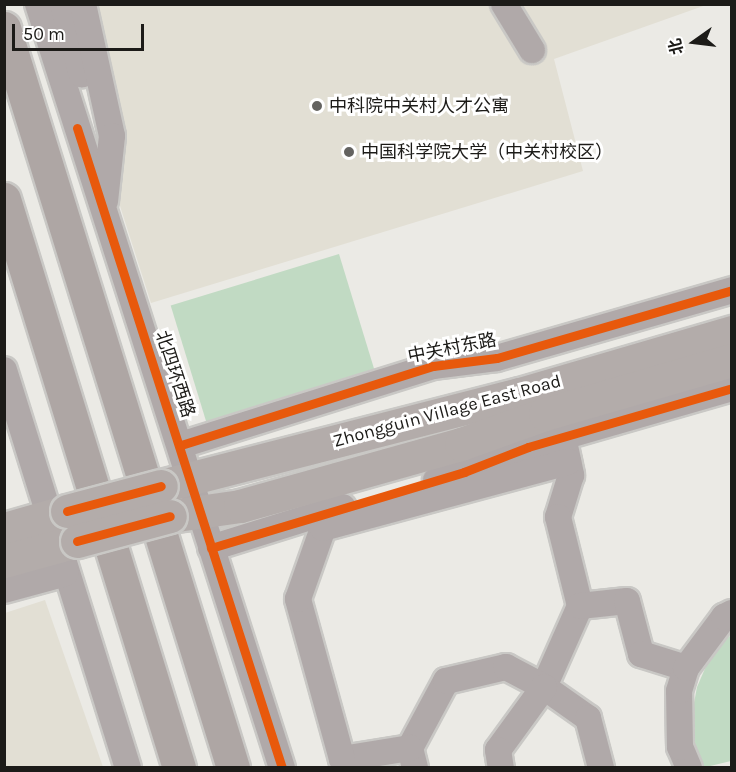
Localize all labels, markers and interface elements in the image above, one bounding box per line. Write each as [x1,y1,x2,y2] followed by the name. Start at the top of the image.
[15,12,147,50] scale bar
[664,12,724,72] north arrow
[23,23,65,45] text: 50 m
[665,36,687,57] text: 北
[329,95,509,117] place label: 中科院中关村人才公寓
[310,99,324,113] marker: 中科院中关村人才公寓
[361,141,613,163] place label: 中国科学院大学（中关村校区）
[342,145,356,159] marker: 中国科学院大学（中关村校区）
[151,328,199,420] street label: 北四环西路
[406,329,498,367] street label: 中关村东路
[331,370,563,452] street label: Zhongguin Village East Road

